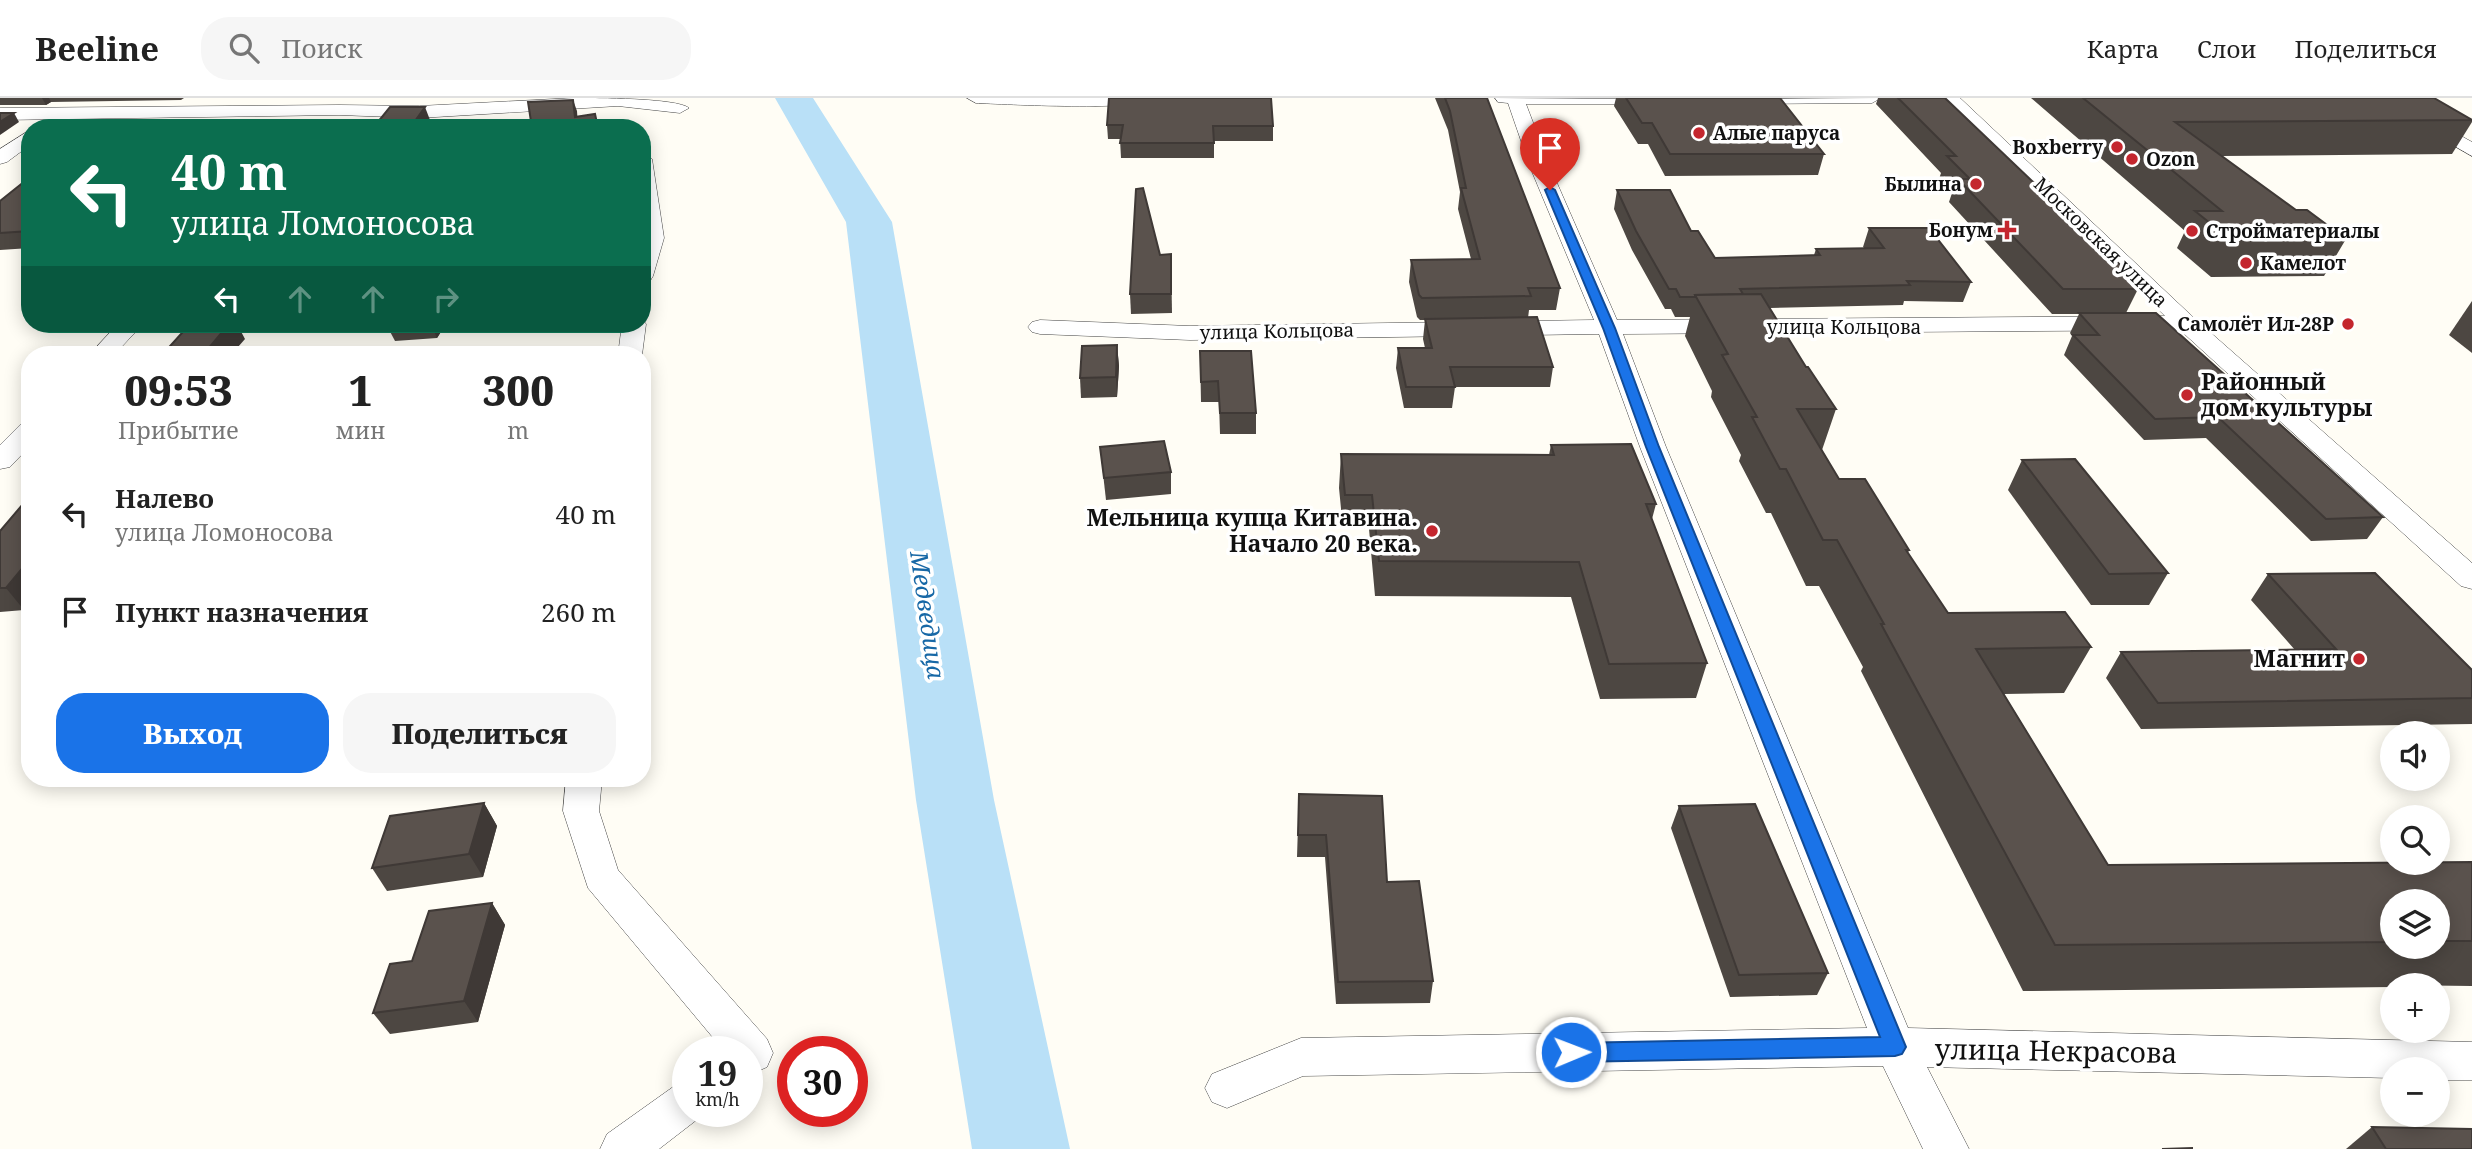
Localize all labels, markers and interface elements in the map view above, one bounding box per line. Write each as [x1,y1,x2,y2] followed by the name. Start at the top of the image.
[201,17,691,80] search box
[35,26,159,71] text: Beeline
[225,29,263,67] icon: search
[281,30,362,66] text: Поиск
[2087,32,2159,65] text: Карта
[2197,32,2257,65] text: Слои
[2295,32,2437,65] text: Поделиться
[1520,118,1580,190] pin
[1713,120,1840,146] place label: Алые паруса
[1691,125,1707,141] marker: Алые паруса
[1531,129,1569,167] icon: arrive
[2012,134,2103,160] place label: Boxberry
[171,138,287,204] text: 40 m
[2109,139,2125,155] marker: Boxberry
[2146,146,2196,172] place label: Ozon
[56,147,147,238] icon: left
[2124,151,2140,167] marker: Ozon
[1884,171,1962,197] place label: Былина
[2028,171,2174,313] street label: Московская улица
[1968,176,1984,192] marker: Былина
[171,201,475,244] text: улица Ломоносова
[1929,217,1993,243] place label: Бонум
[2206,218,2380,244] place label: Стройматериалы
[1999,222,2015,238] marker: Бонум
[2184,223,2200,239] marker: Стройматериалы
[2260,250,2346,276] place label: Камелот
[2238,255,2254,271] marker: Камелот
[208,280,246,318] icon: left
[281,280,319,318] icon: ahead
[354,280,392,318] icon: ahead
[427,280,465,318] icon: right
[2177,311,2334,337] place label: Самолёт Ил-28Р
[1767,314,1921,340] street label: улица Кольцова
[2340,316,2356,332] marker: Самолёт Ил-28Р
[1199,317,1355,345] street label: улица Кольцова
[124,361,232,418] text: 09:53
[349,361,372,418] text: 1
[483,361,554,418] text: 300
[2201,365,2372,423] place label: Районный дом культуры
[2179,387,2195,403] marker: Районный дом культуры
[118,414,239,446] text: Прибытие
[336,414,386,446] text: мин
[507,414,529,446] text: m
[115,480,214,516] text: Налево
[56,495,94,533] icon: left
[556,496,616,532] text: 40 m
[1086,501,1418,559] place label: Мельница купца Китавина. Начало 20 века.
[115,516,334,548] text: улица Ломоносова
[1424,523,1440,539] marker: Мельница купца Китавина. Начало 20 века.
[903,548,954,681] water label: Медведица
[56,593,94,631] icon: arrive
[115,594,368,630] text: Пункт назначения
[541,594,616,630] text: 260 m
[2254,642,2345,674] place label: Магнит
[2351,651,2367,667] marker: Магнит
[56,693,329,773] button: Выход
[343,693,616,773] button: Поделиться
[2380,721,2450,1127] map controls
[2380,721,2450,791] button: sound
[2380,805,2450,875] button: search
[2380,889,2450,959] button: layers
[2380,973,2450,1043] button: +
[1534,1015,1608,1089] position arrow
[1934,1029,2178,1071] street label: улица Некрасова
[777,1036,868,1127] speed limit sign: 30
[698,1049,737,1096] text: 19
[2380,1057,2450,1127] button: −
[695,1087,740,1111] text: km/h

